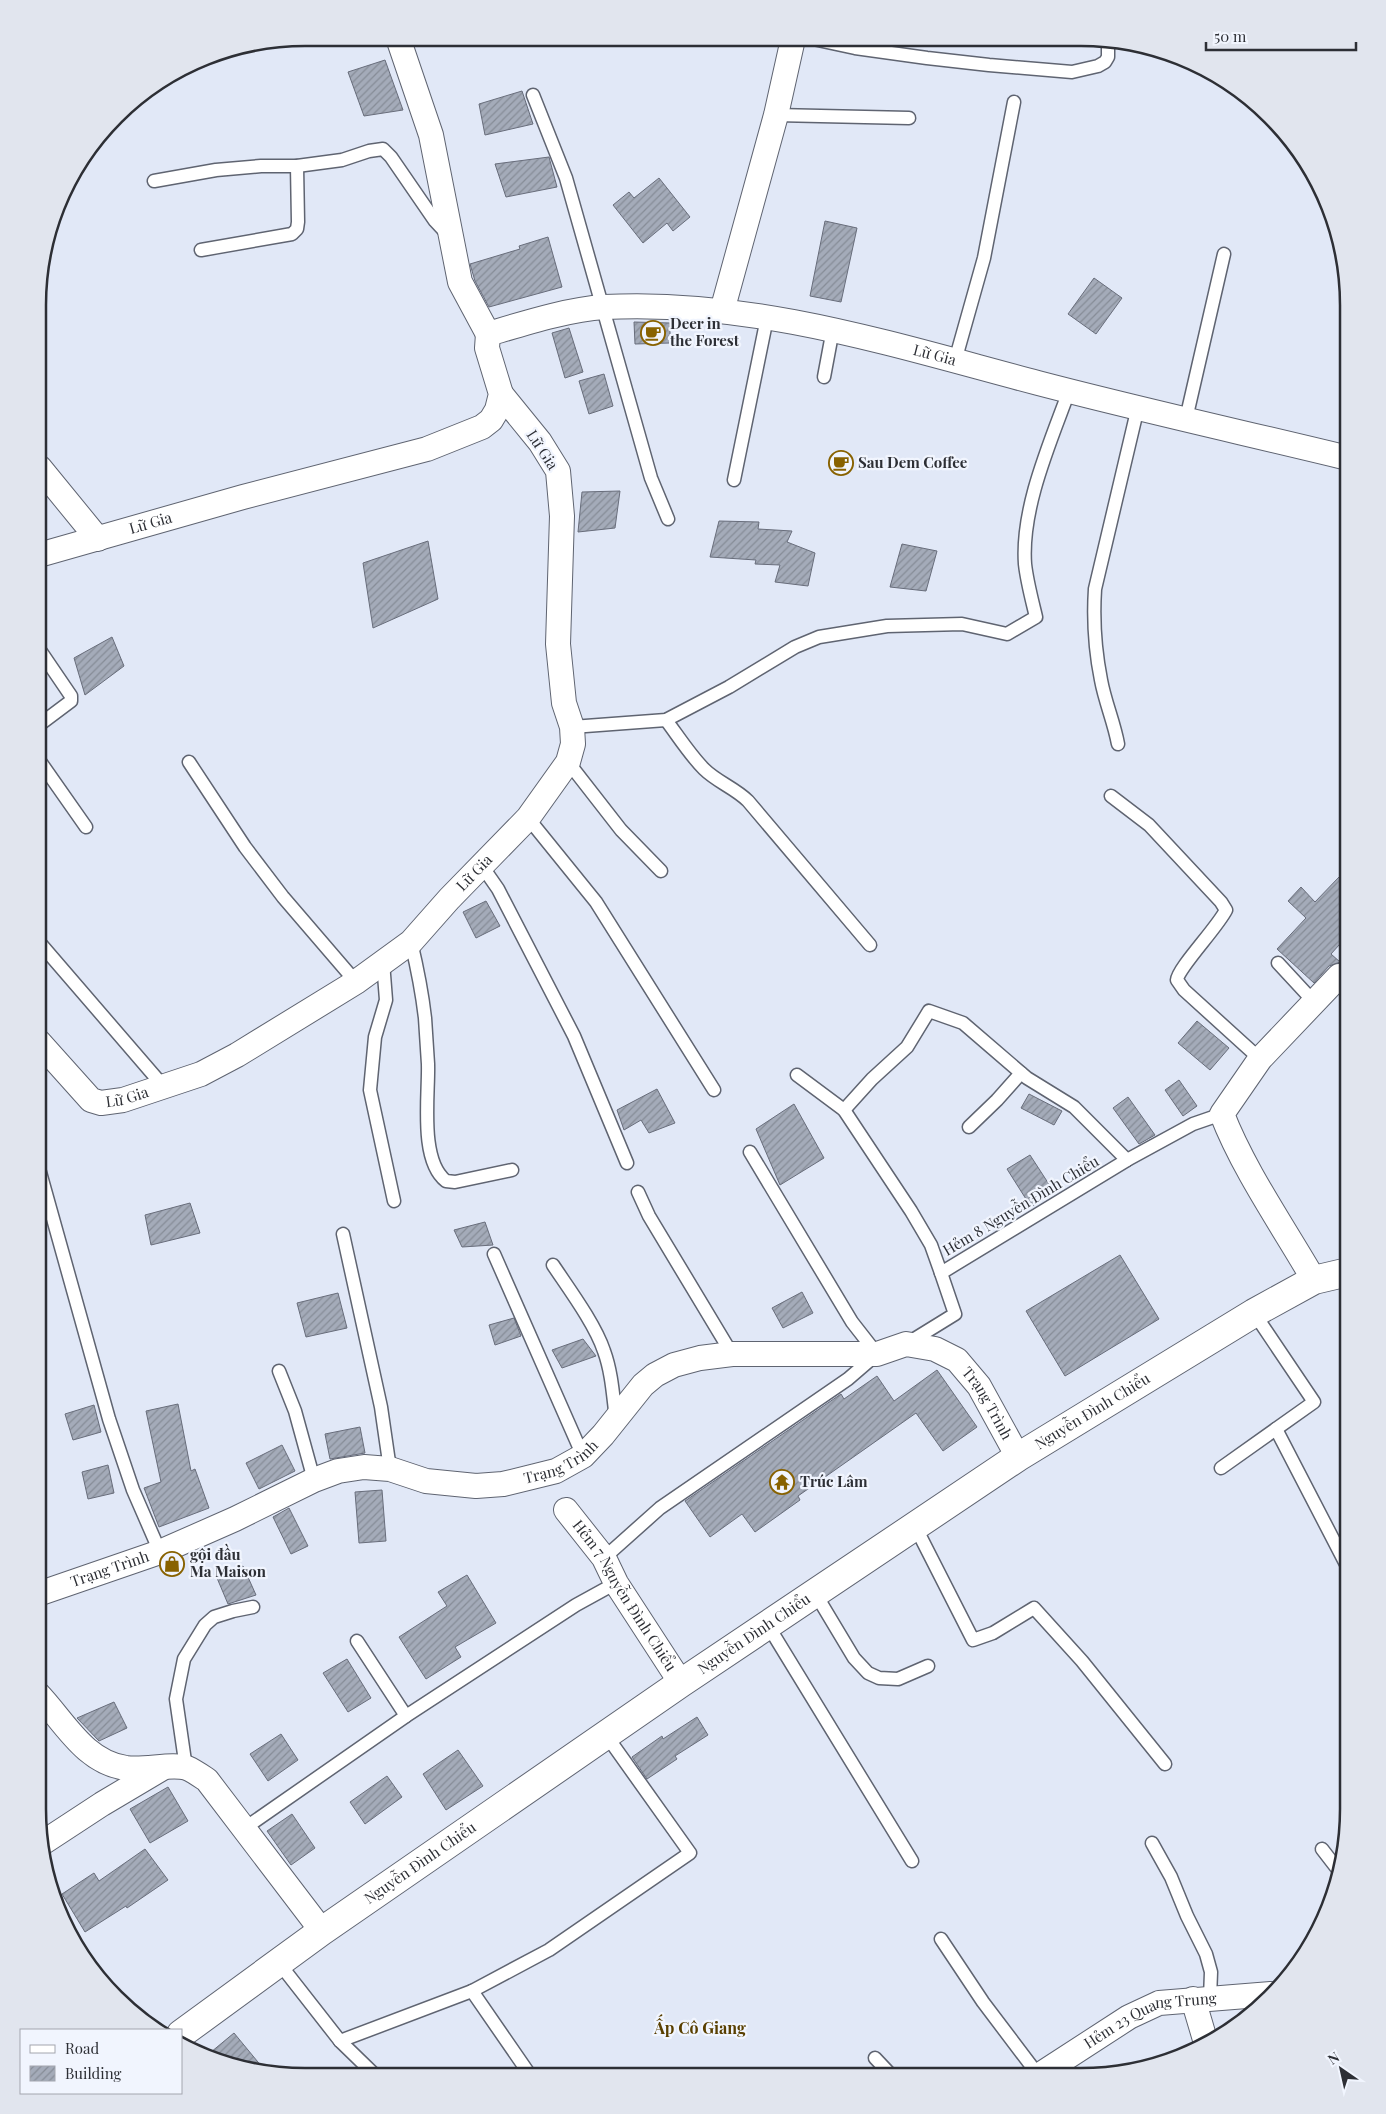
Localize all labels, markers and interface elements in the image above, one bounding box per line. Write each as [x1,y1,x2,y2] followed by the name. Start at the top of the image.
[1206,20,1356,52] scale bar
[1214,26,1247,46] text: 50 m
[669,313,740,350] place label: Deer in the Forest
[640,320,666,346] cafe icon: Deer in the Forest
[911,339,959,370] street label: Lữ Gia
[523,426,563,474] street label: Lữ Gia
[828,450,854,476] cafe icon: Sau Dem Coffee
[858,452,968,472] place label: Sau Dem Coffee
[127,507,175,538] street label: Lữ Gia
[451,849,497,895] street label: Lữ Gia
[104,1081,151,1111] street label: Lữ Gia
[939,1150,1102,1260] street label: Hẻm 8 Nguyễn Đình Chiểu
[958,1362,1018,1443] street label: Trạng Trình
[1031,1368,1154,1453] street label: Nguyễn Đình Chiểu
[521,1435,602,1488] street label: Trạng Trình
[769,1469,795,1495] temple icon: Trúc Lâm
[800,1471,868,1491] place label: Trúc Lâm
[569,1515,682,1675] street label: Hẻm 7 Nguyễn Đình Chiểu
[190,1543,267,1581] place label: gội đầu Ma Maison
[68,1545,152,1591] street label: Trạng Trình
[159,1551,185,1577] shop icon: gội đầu Ma Maison
[693,1588,814,1678] street label: Nguyễn Đình Chiểu
[360,1817,480,1908] street label: Nguyễn Đình Chiểu
[1080,1987,1217,2053] street label: Hẻm 23 Quang Trung
[653,2014,746,2038] district label: Ấp Cô Giang
[20,2029,182,2094] legend
[65,2038,99,2058] text: Road
[1316,2044,1366,2094] north arrow
[1324,2047,1343,2069] text: N
[65,2063,122,2083] text: Building

